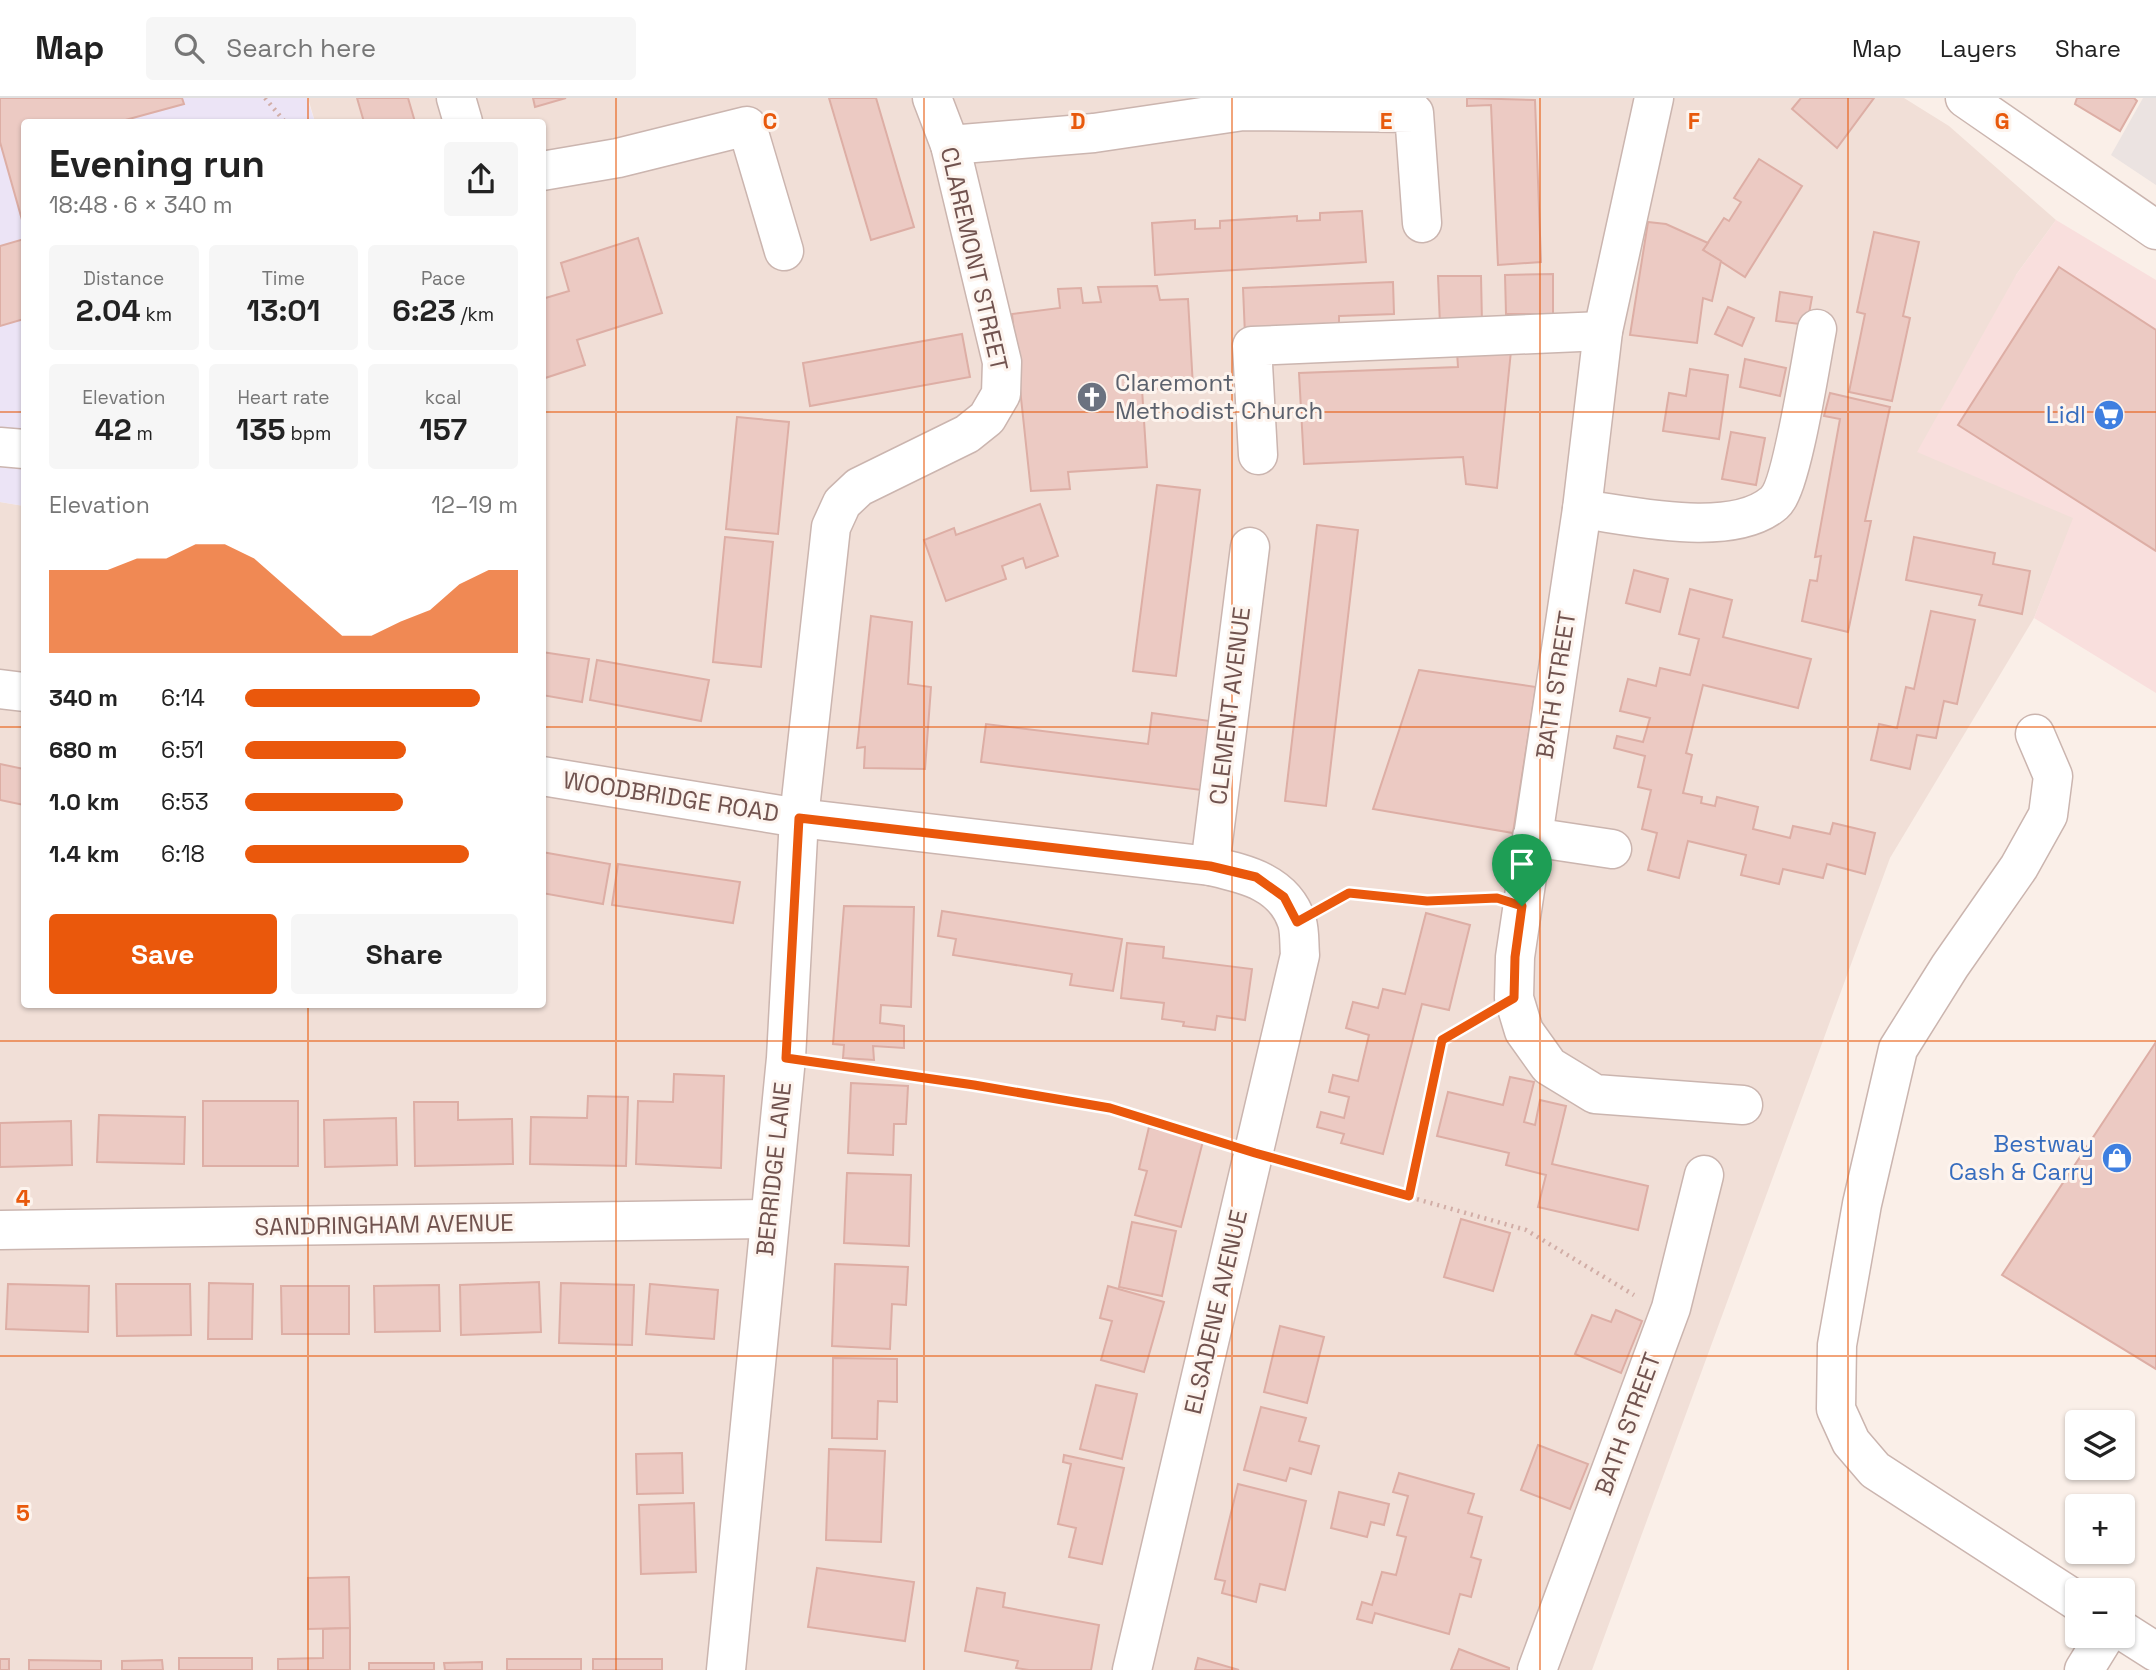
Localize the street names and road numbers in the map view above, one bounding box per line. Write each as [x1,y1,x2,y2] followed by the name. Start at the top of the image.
[934,144,1015,374] street label: CLAREMONT STREET
[1202,605,1257,807] street label: CLEMENT AVENUE
[1529,609,1583,761] street label: BATH STREET
[561,764,781,829] street label: WOODBRIDGE ROAD
[749,1080,798,1257] street label: BERRIDGE LANE
[254,1207,514,1242] street label: SANDRINGHAM AVENUE
[1177,1207,1254,1417] street label: ELSADENE AVENUE
[1587,1348,1668,1499] street label: BATH STREET

